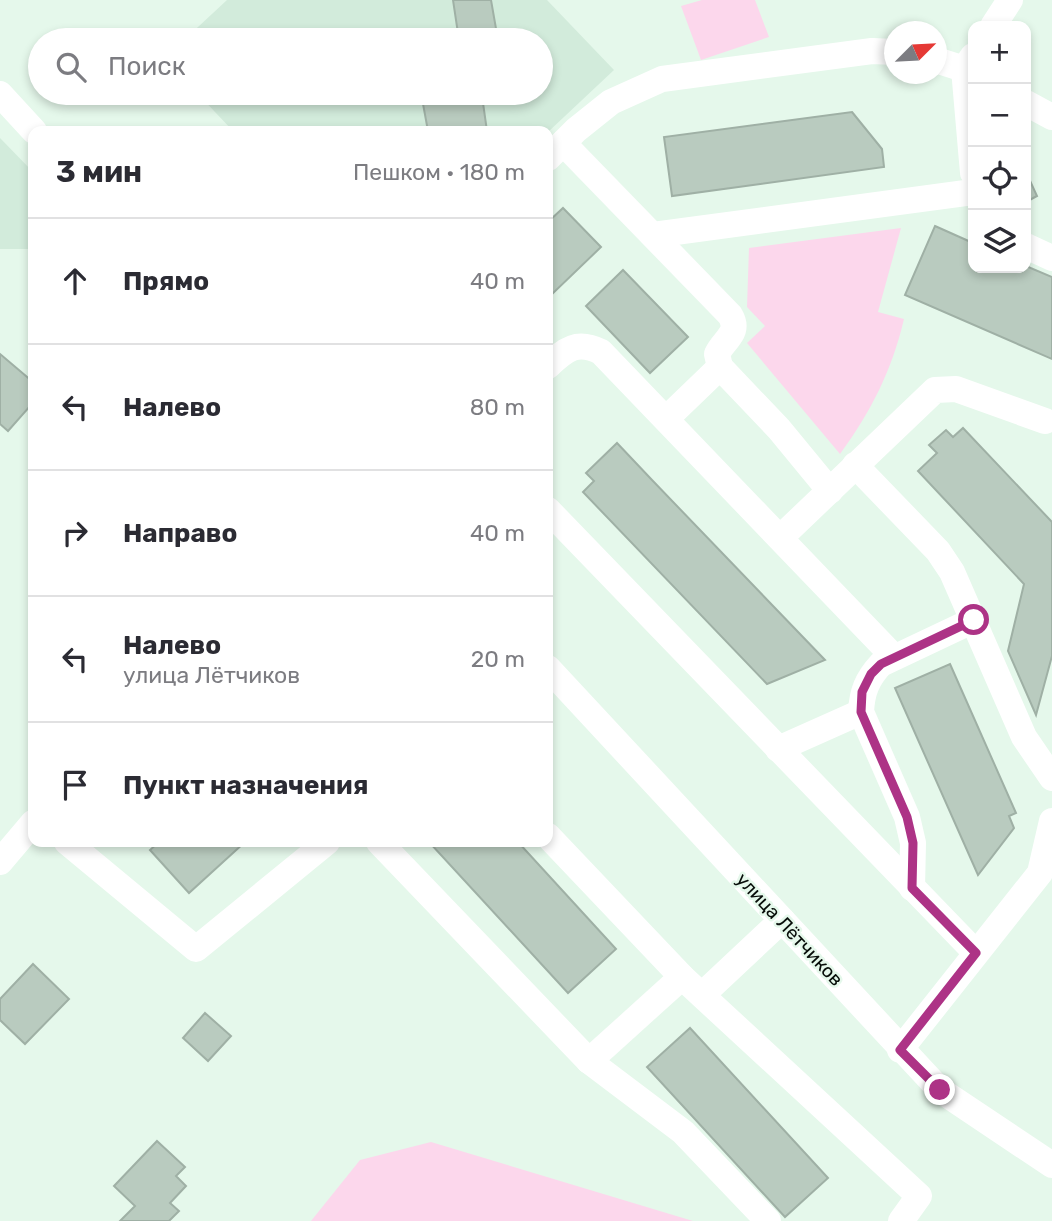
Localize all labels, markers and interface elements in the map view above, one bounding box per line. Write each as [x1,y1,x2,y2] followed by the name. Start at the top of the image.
[884,21,947,84] north arrow
[968,21,1031,273] map controls
[968,21,1031,84] button: +
[28,28,553,105] search box
[52,48,90,86] icon: search
[108,51,186,82] text: Поиск
[968,84,1031,147] button: −
[968,147,1031,210] button: locate
[56,154,142,190] text: 3 мин
[353,158,525,186] text: Пешком · 180 m
[968,210,1031,273] button: layers
[56,262,94,300] icon: ahead
[123,266,209,297] text: Прямо
[470,267,525,295] text: 40 m
[56,388,94,426] icon: left
[123,392,221,423] text: Налево
[470,393,525,421] text: 80 m
[56,514,94,552] icon: right
[123,518,237,549] text: Направо
[470,519,525,547] text: 40 m
[958,604,989,635] route start
[123,630,221,661] text: Налево
[56,640,94,678] icon: left
[471,645,525,673] text: 20 m
[123,661,300,689] text: улица Лётчиков
[56,766,94,804] icon: arrive
[123,770,368,801] text: Пункт назначения
[731,868,848,991] street label: улица Лётчиков
[924,1074,955,1105] route end

